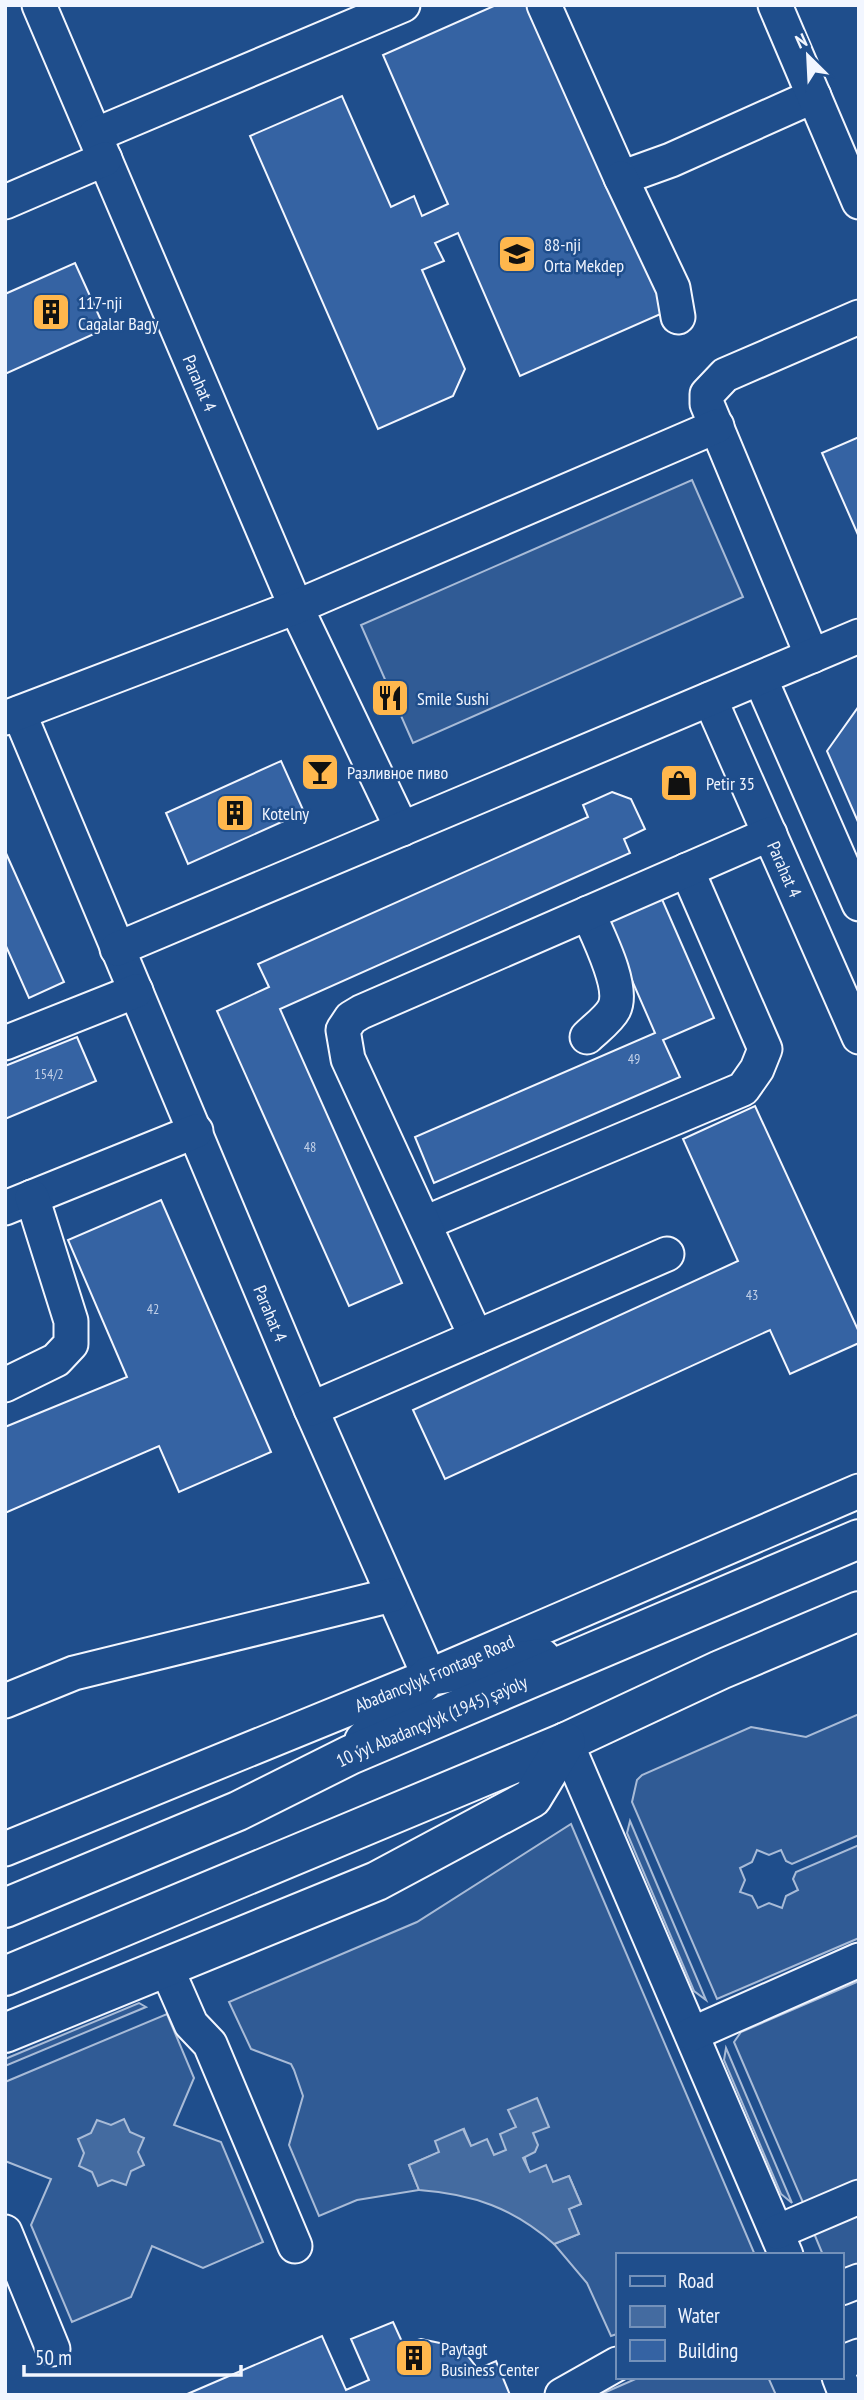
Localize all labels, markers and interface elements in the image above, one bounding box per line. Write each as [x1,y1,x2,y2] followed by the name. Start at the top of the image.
[773,21,843,91] north arrow
[792,27,811,54] text: N
[496,233,538,275] school or university icon: 88-nji Orta Mekdep
[544,233,624,277] place label: 88-nji Orta Mekdep
[30,291,72,333] building icon: 117-nji Cagalar Bagy
[78,291,159,335] place label: 117-nji Cagalar Bagy
[178,351,223,415] street label: Parahat 4
[369,677,411,719] restaurant icon: Smile Sushi
[417,687,489,710] place label: Smile Sushi
[299,751,341,793] bar icon: Разливное пиво
[347,761,448,784] place label: Разливное пиво
[658,762,700,804] shop icon: Petir 35
[706,772,755,795] place label: Petir 35
[214,792,256,834] building icon: Kotelny
[262,802,309,825] place label: Kotelny
[763,838,807,901] street label: Parahat 4
[628,1050,640,1068] house number: 49
[34,1065,64,1083] house number: 154/2
[304,1138,316,1156] house number: 48
[249,1282,293,1345] street label: Parahat 4
[746,1286,758,1304] house number: 43
[147,1300,159,1318] house number: 42
[351,1629,518,1717] street label: Abadancylyk Frontage Road
[332,1670,531,1772] street label: 10 ýyl Abadançylyk (1945) şaýoly
[616,2253,843,2379] legend
[678,2267,714,2294] text: Road
[678,2302,720,2329] text: Water
[24,2334,242,2378] scale bar
[393,2337,435,2379] building icon: Paytagt Business Center
[441,2337,539,2381] place label: Paytagt Business Center
[678,2337,738,2364] text: Building
[35,2344,72,2371] text: 50 m

